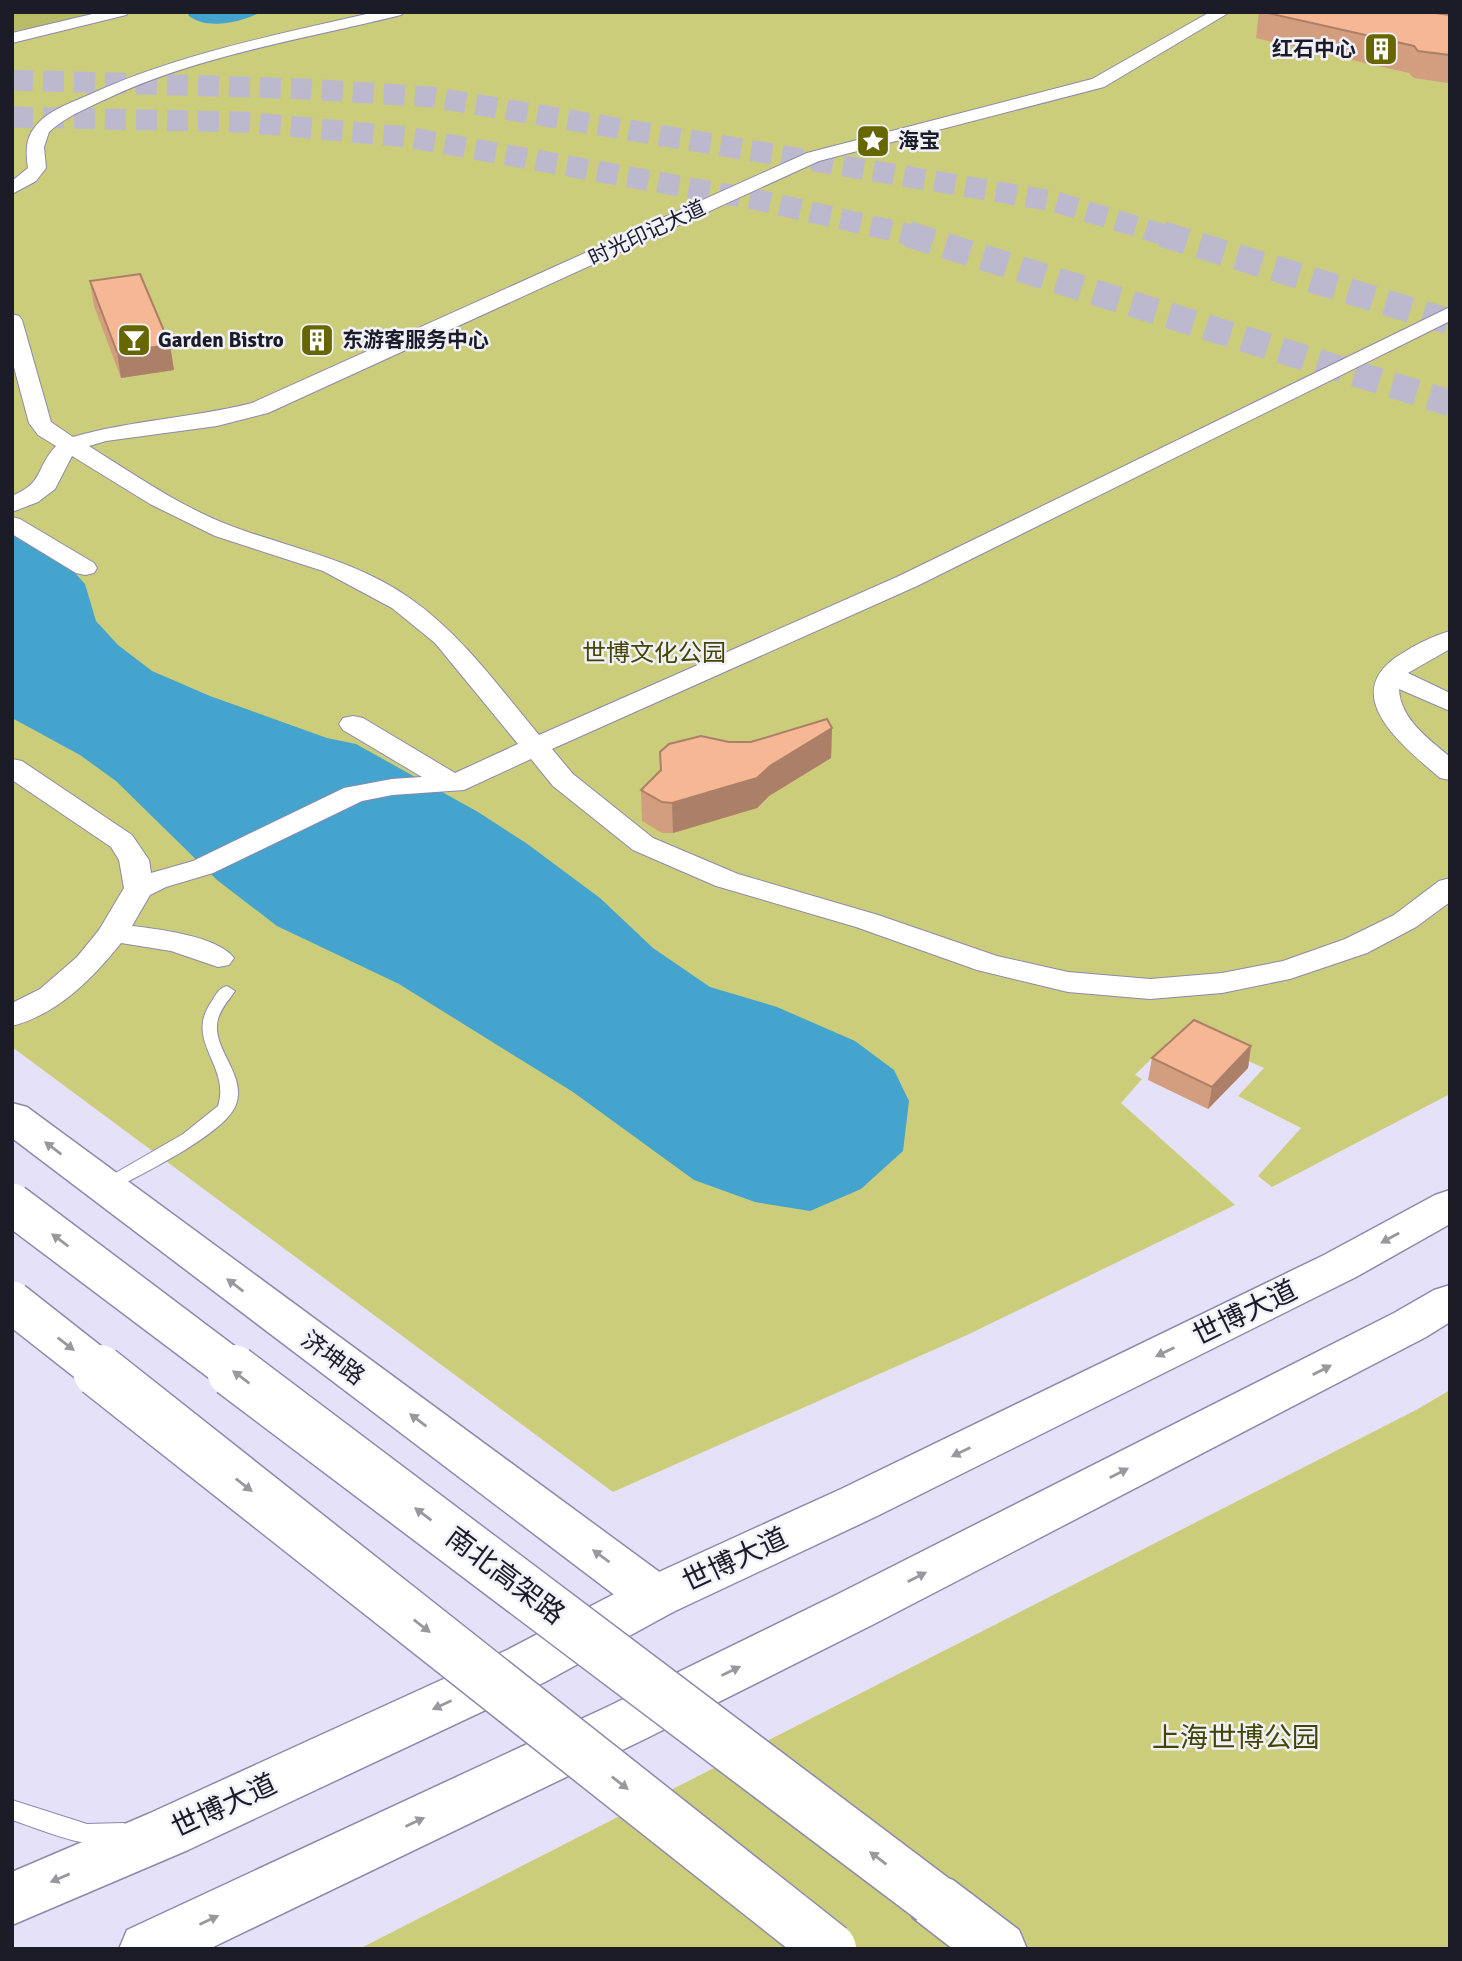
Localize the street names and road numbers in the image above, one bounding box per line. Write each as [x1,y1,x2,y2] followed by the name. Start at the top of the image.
[584,195,710,271] street label: 时光印记大道
[1187,1273,1303,1353] street label: 世博大道
[295,1324,371,1392] street label: 济坤路
[439,1520,571,1632] street label: 南北高架路
[677,1521,793,1599] street label: 世博大道
[166,1767,282,1845] street label: 世博大道

